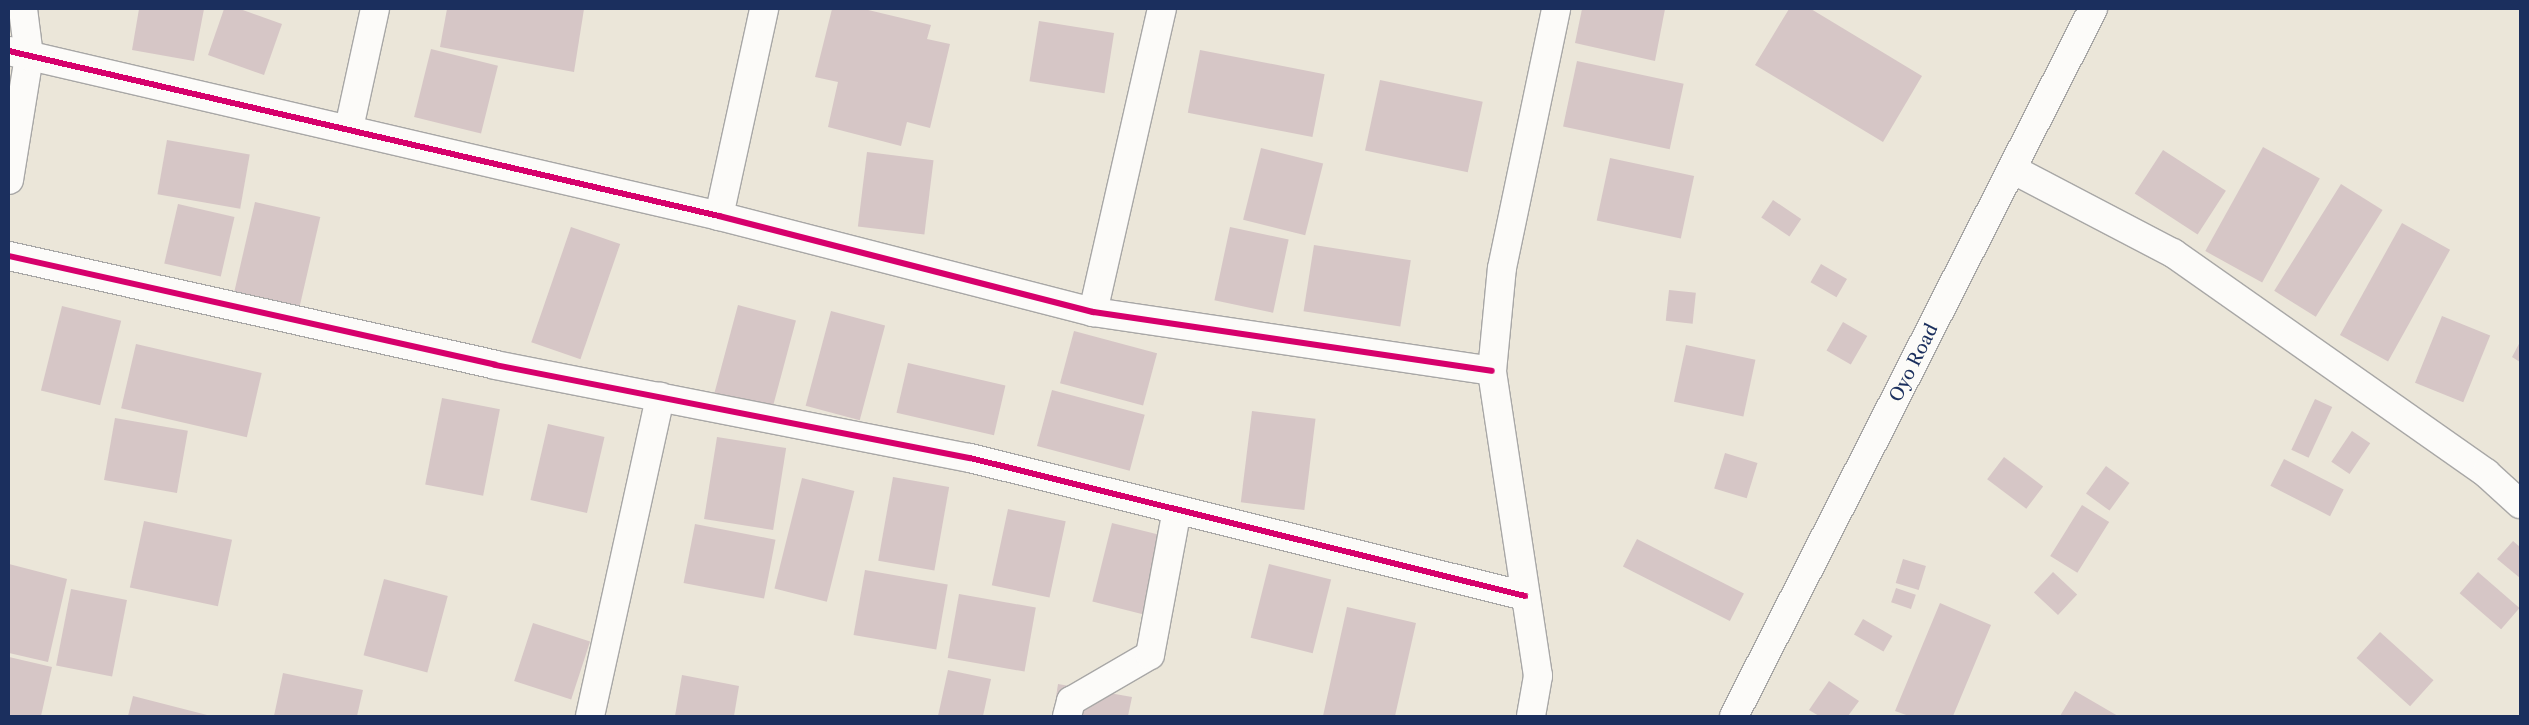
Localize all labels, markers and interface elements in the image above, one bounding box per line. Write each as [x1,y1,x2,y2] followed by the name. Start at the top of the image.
[1885,320,1943,406] street label: Oyo Road

